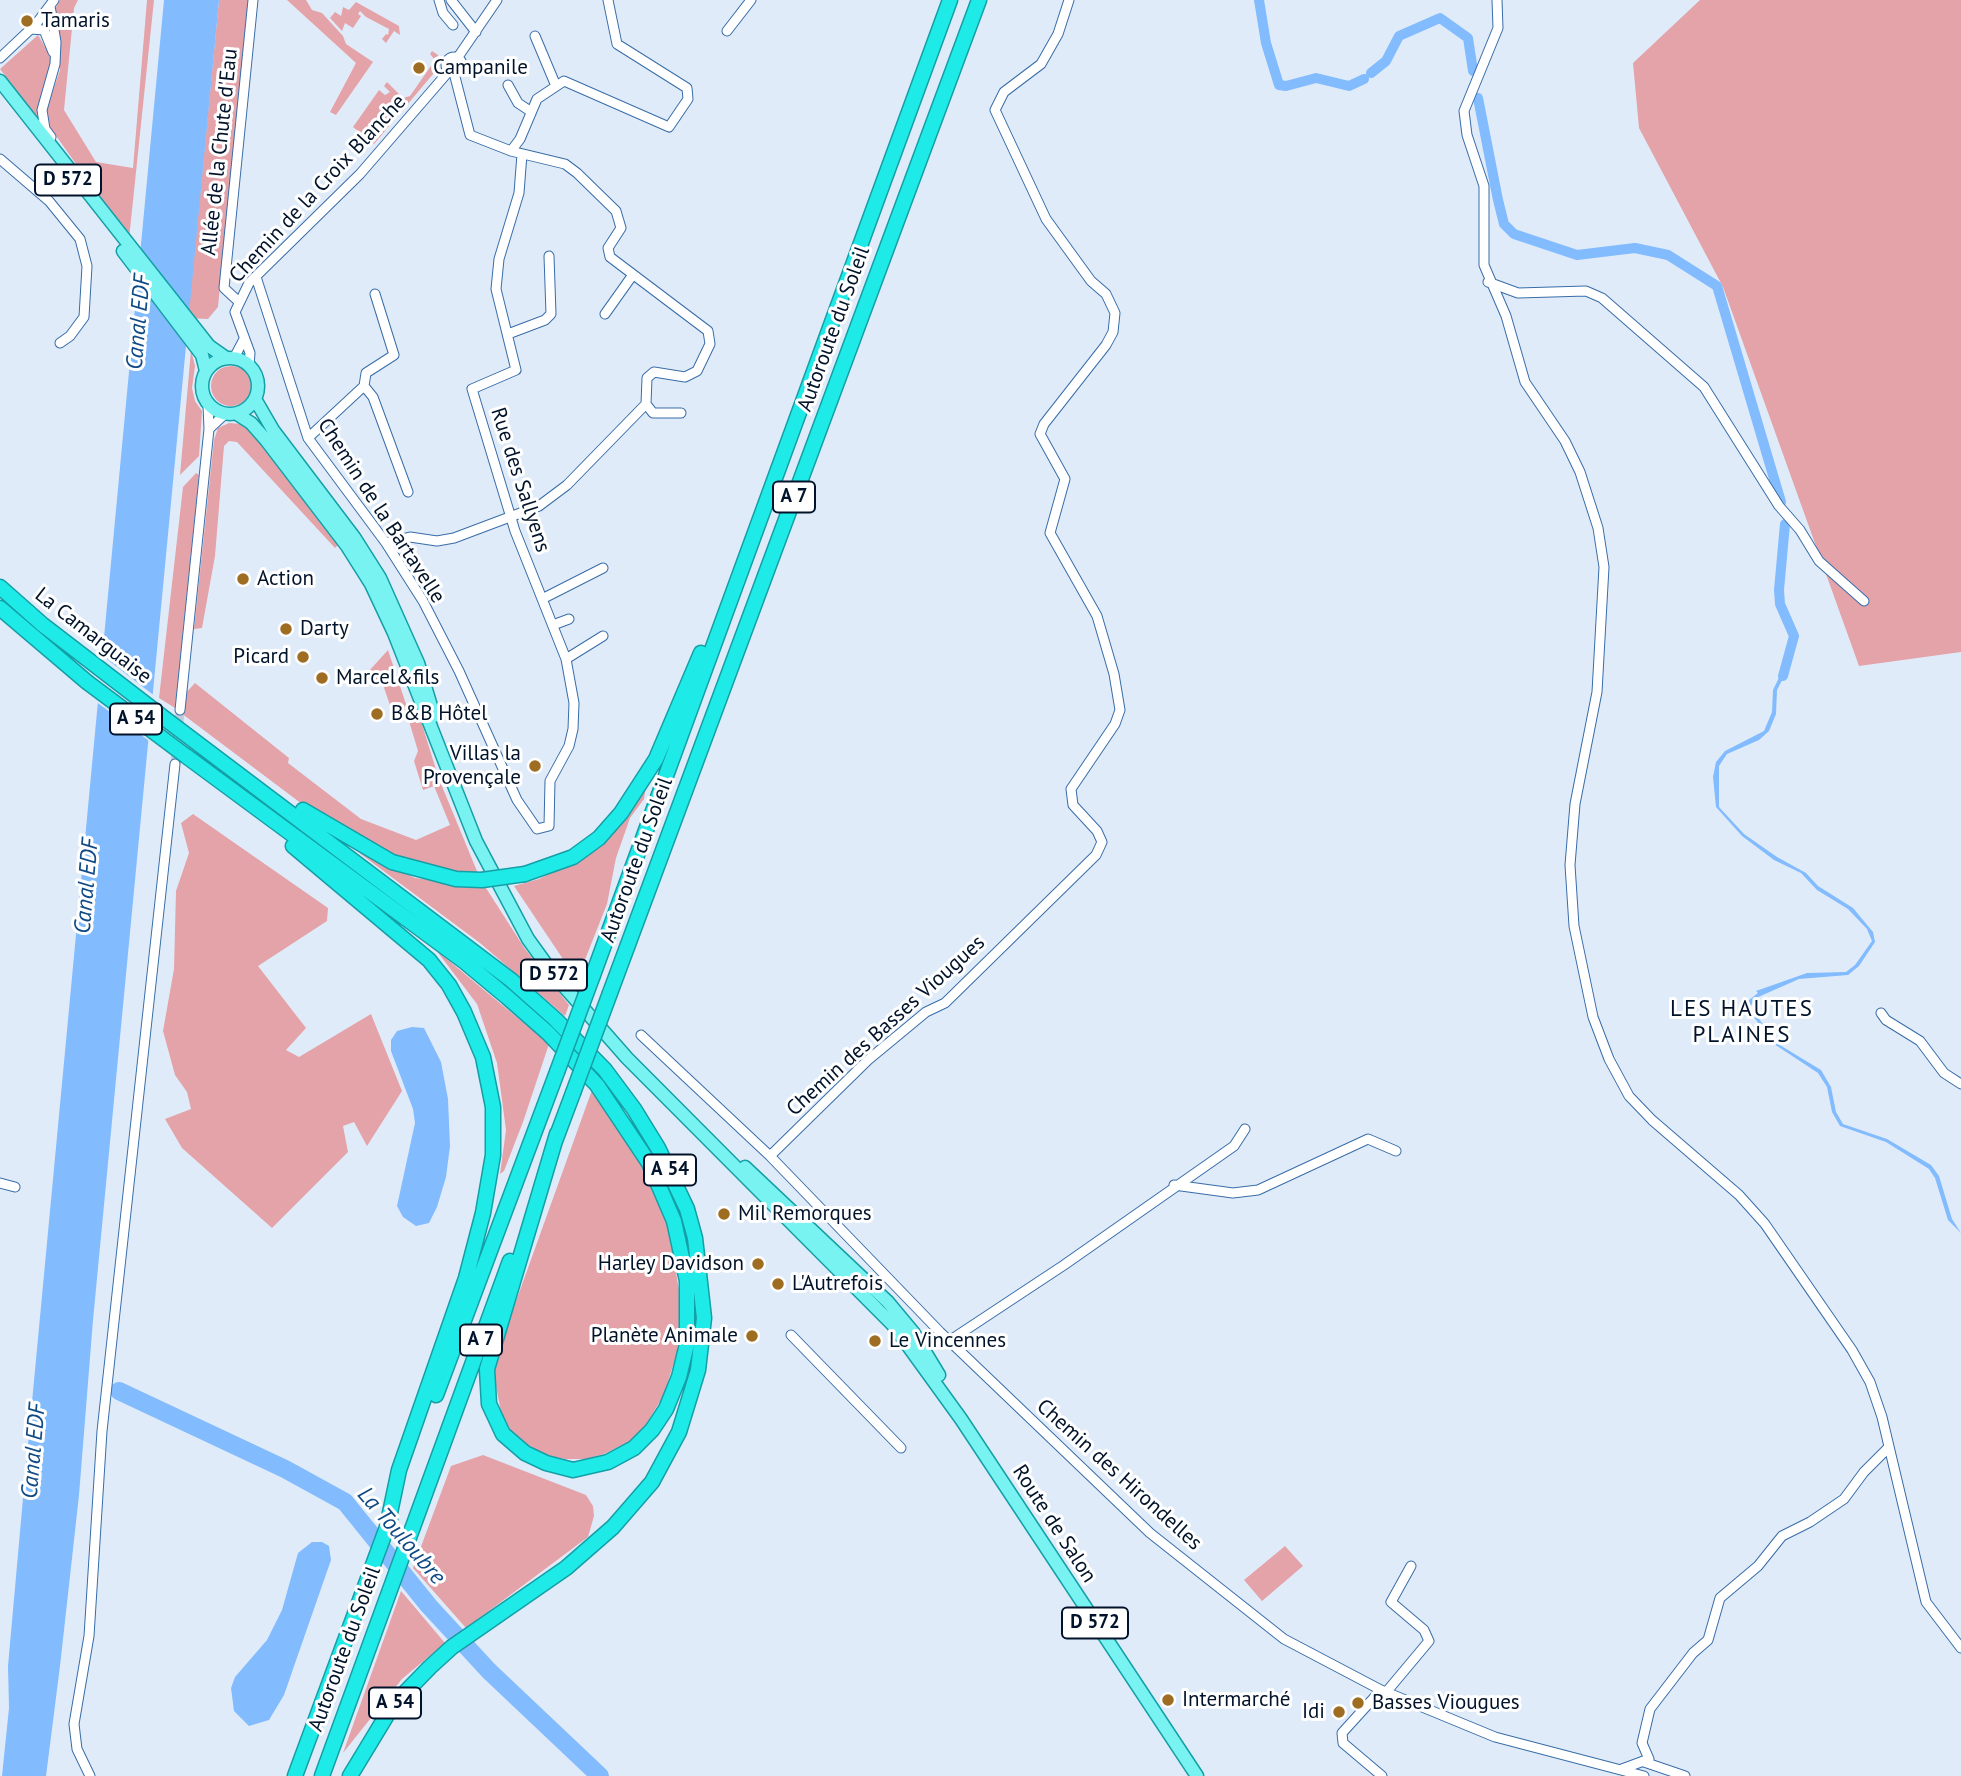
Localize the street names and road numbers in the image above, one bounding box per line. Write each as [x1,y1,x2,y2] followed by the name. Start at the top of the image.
[197,47,243,257] street label: Allée de la Chute d'Eau
[224,90,412,288] street label: Chemin de la Croix Blanche
[35,164,101,196] road number: D 572
[792,243,876,415] street label: Autoroute du Soleil
[485,404,555,556] street label: Rue des Sallyens
[312,414,450,608] street label: Chemin de la Bartavelle
[773,482,815,512] road number: A 7
[30,583,156,689] street label: La Camarguaise
[110,704,162,734] road number: A 54
[595,774,679,946] street label: Autoroute du Soleil
[782,930,990,1122] street label: Chemin des Basses Viougues
[521,959,587,990] road number: D 572
[644,1154,696,1186] road number: A 54
[460,1324,502,1356] road number: A 7
[1031,1394,1207,1556] street label: Chemin des Hirondelles
[1007,1460,1101,1588] street label: Route de Salon
[303,1563,387,1735] street label: Autoroute du Soleil
[1062,1608,1128,1638] road number: D 572
[369,1688,421,1718] road number: A 54

